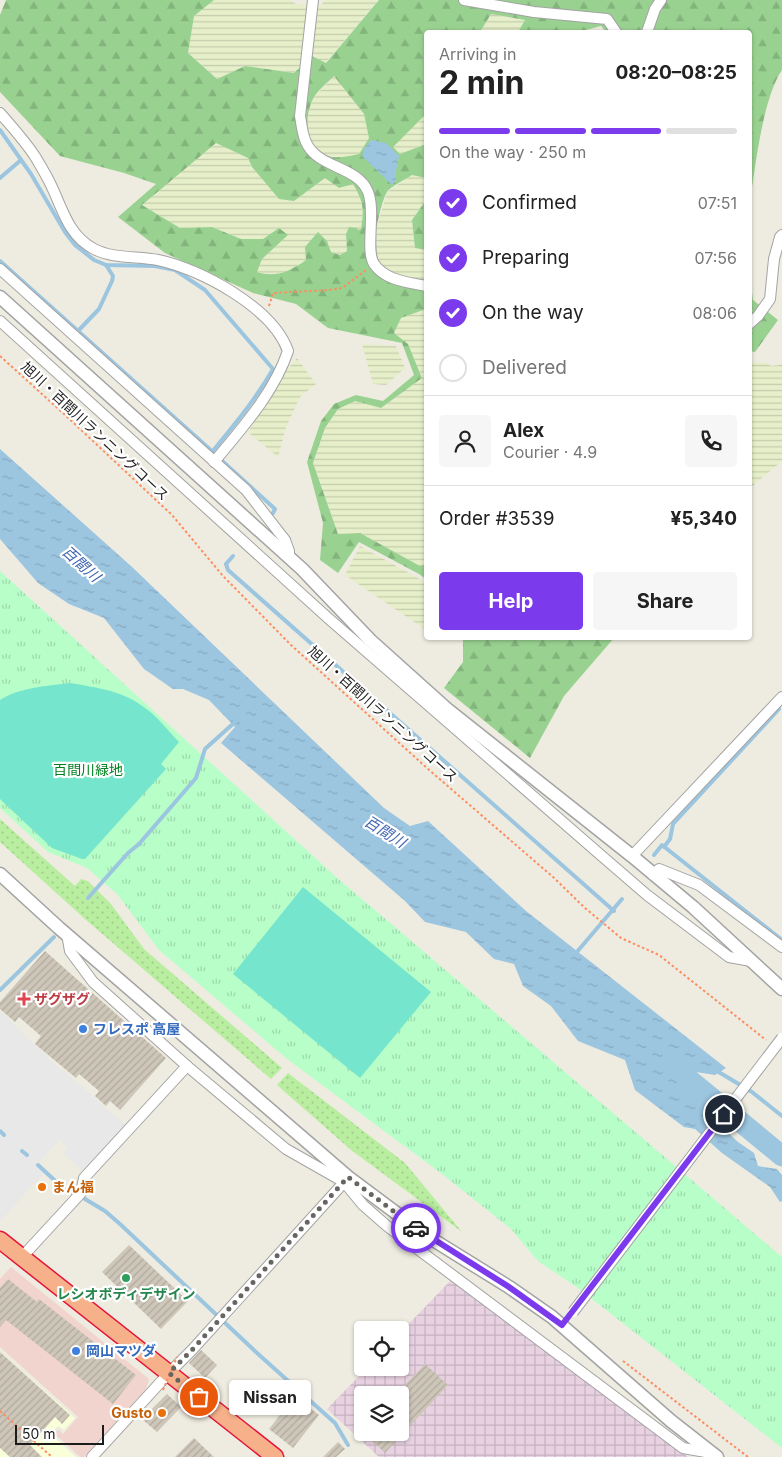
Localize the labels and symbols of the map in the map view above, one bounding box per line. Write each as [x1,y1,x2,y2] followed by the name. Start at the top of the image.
[18,358,173,503] street label: 旭川・百間川ランニングコース
[58,542,106,587] water label: 百間川
[305,642,462,785] street label: 旭川・百間川ランニングコース
[53,761,123,778] park label: 百間川緑地
[361,812,411,853] water label: 百間川
[34,990,90,1007] place label: ザグザグ
[18,993,30,1005] marker: ザグザグ
[93,1020,180,1037] place label: フレスポ 高屋
[77,1023,89,1035] marker: フレスポ 高屋
[703,1093,745,1135] pin
[52,1178,94,1195] place label: まん福
[36,1181,48,1193] marker: まん福
[391,1203,441,1253] courier
[120,1272,132,1284] marker: レシオボディデザイン
[56,1285,196,1302] place label: レシオボディデザイン
[86,1342,156,1359] place label: 岡山マツダ
[70,1345,82,1357] marker: 岡山マツダ
[178,1376,220,1418] pin
[229,1380,312,1414] callout: Nissan
[111,1404,152,1421] place label: Gusto
[156,1407,168,1419] marker: Gusto
[15,1422,104,1445] scale bar

